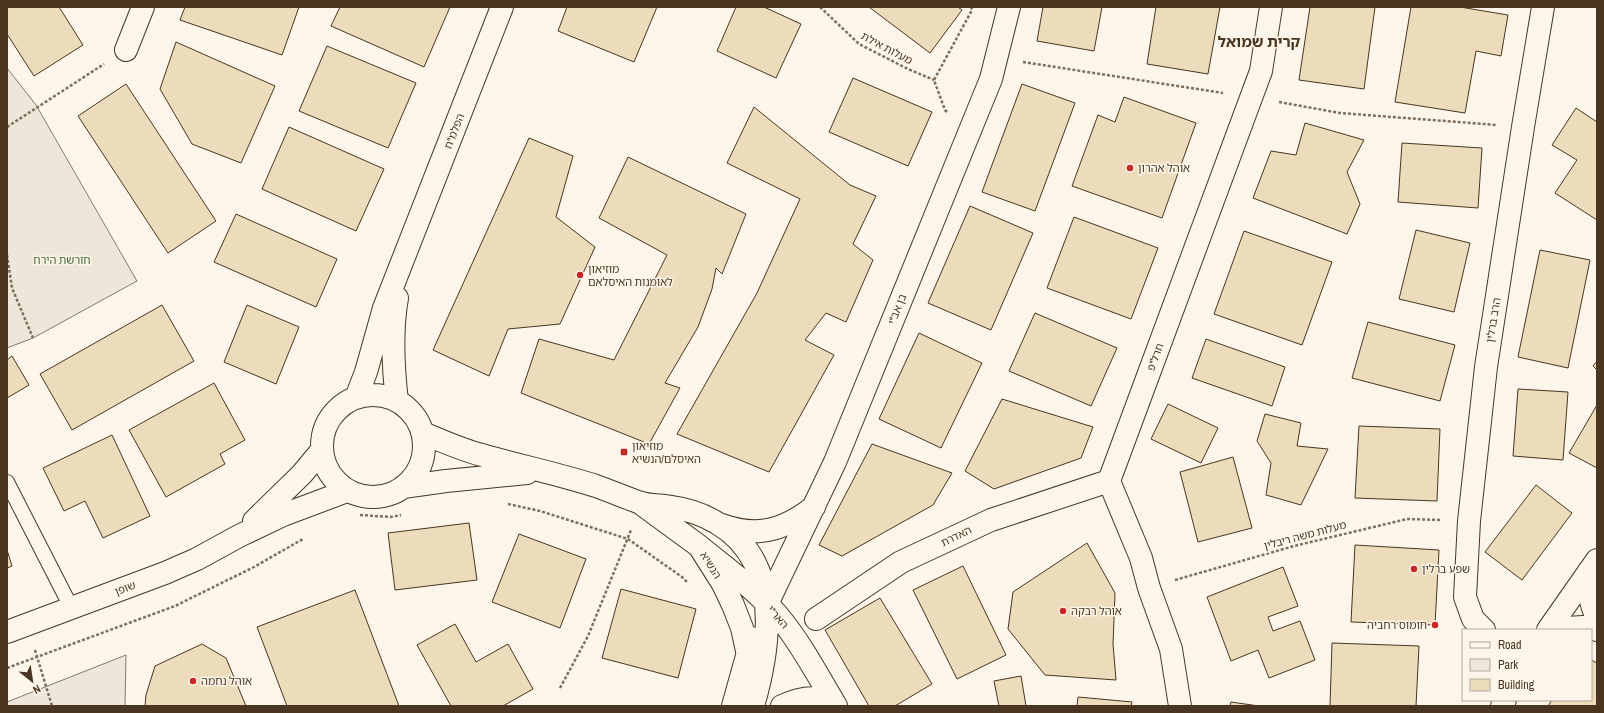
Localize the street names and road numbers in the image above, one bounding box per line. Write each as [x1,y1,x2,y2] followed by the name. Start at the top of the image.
[859,29,915,67] street label: מעלות אילת
[441,111,467,151] street label: הפלמ"ח
[884,291,910,327] street label: בן אב"י
[1483,296,1503,344] street label: הרב ברלין
[1144,341,1166,373] street label: חרל"פ
[1262,517,1348,553] street label: מעלות משה ריבלין
[938,523,974,549] street label: האדרת
[697,549,725,581] street label: הנשיא
[113,578,137,598] street label: שופן
[764,603,792,631] street label: האר"י

